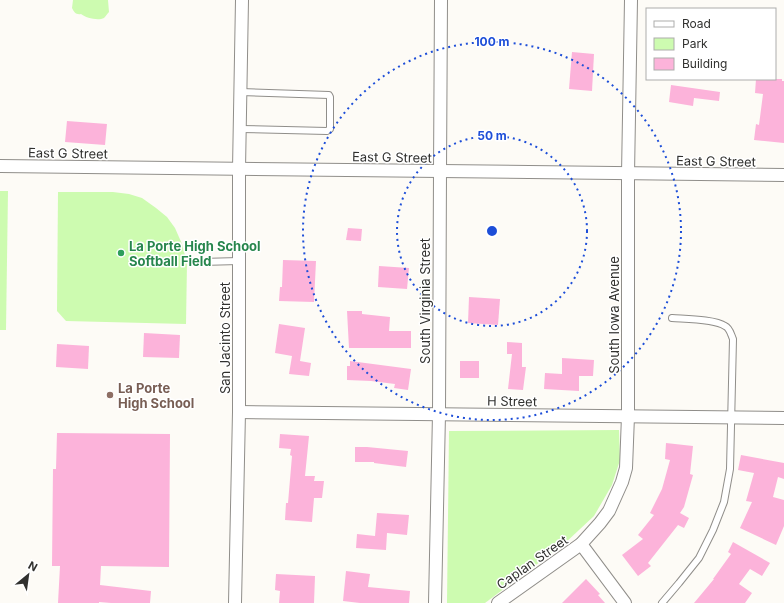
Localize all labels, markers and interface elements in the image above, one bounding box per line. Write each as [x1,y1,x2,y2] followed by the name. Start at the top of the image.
[646,8,776,80] legend
[682,16,711,31] text: Road
[474,34,510,49] text: 100 m
[682,36,708,51] text: Park
[682,56,727,71] text: Building
[477,128,507,143] text: 50 m
[28,144,108,162] street label: East G Street
[352,148,432,166] street label: East G Street
[676,152,756,170] street label: East G Street
[485,224,499,238] centre of rings
[129,238,261,269] place label: La Porte High School Softball Field
[417,238,433,364] street label: South Virginia Street
[116,248,126,258] marker: La Porte High School Softball Field
[606,256,622,374] street label: South Iowa Avenue
[217,282,233,394] street label: San Jacinto Street
[118,380,194,411] place label: La Porte High School
[105,390,115,400] marker: La Porte High School
[487,393,537,409] street label: H Street
[493,532,571,592] street label: Caplan Street
[8,555,48,595] north arrow
[26,558,40,574] text: N

